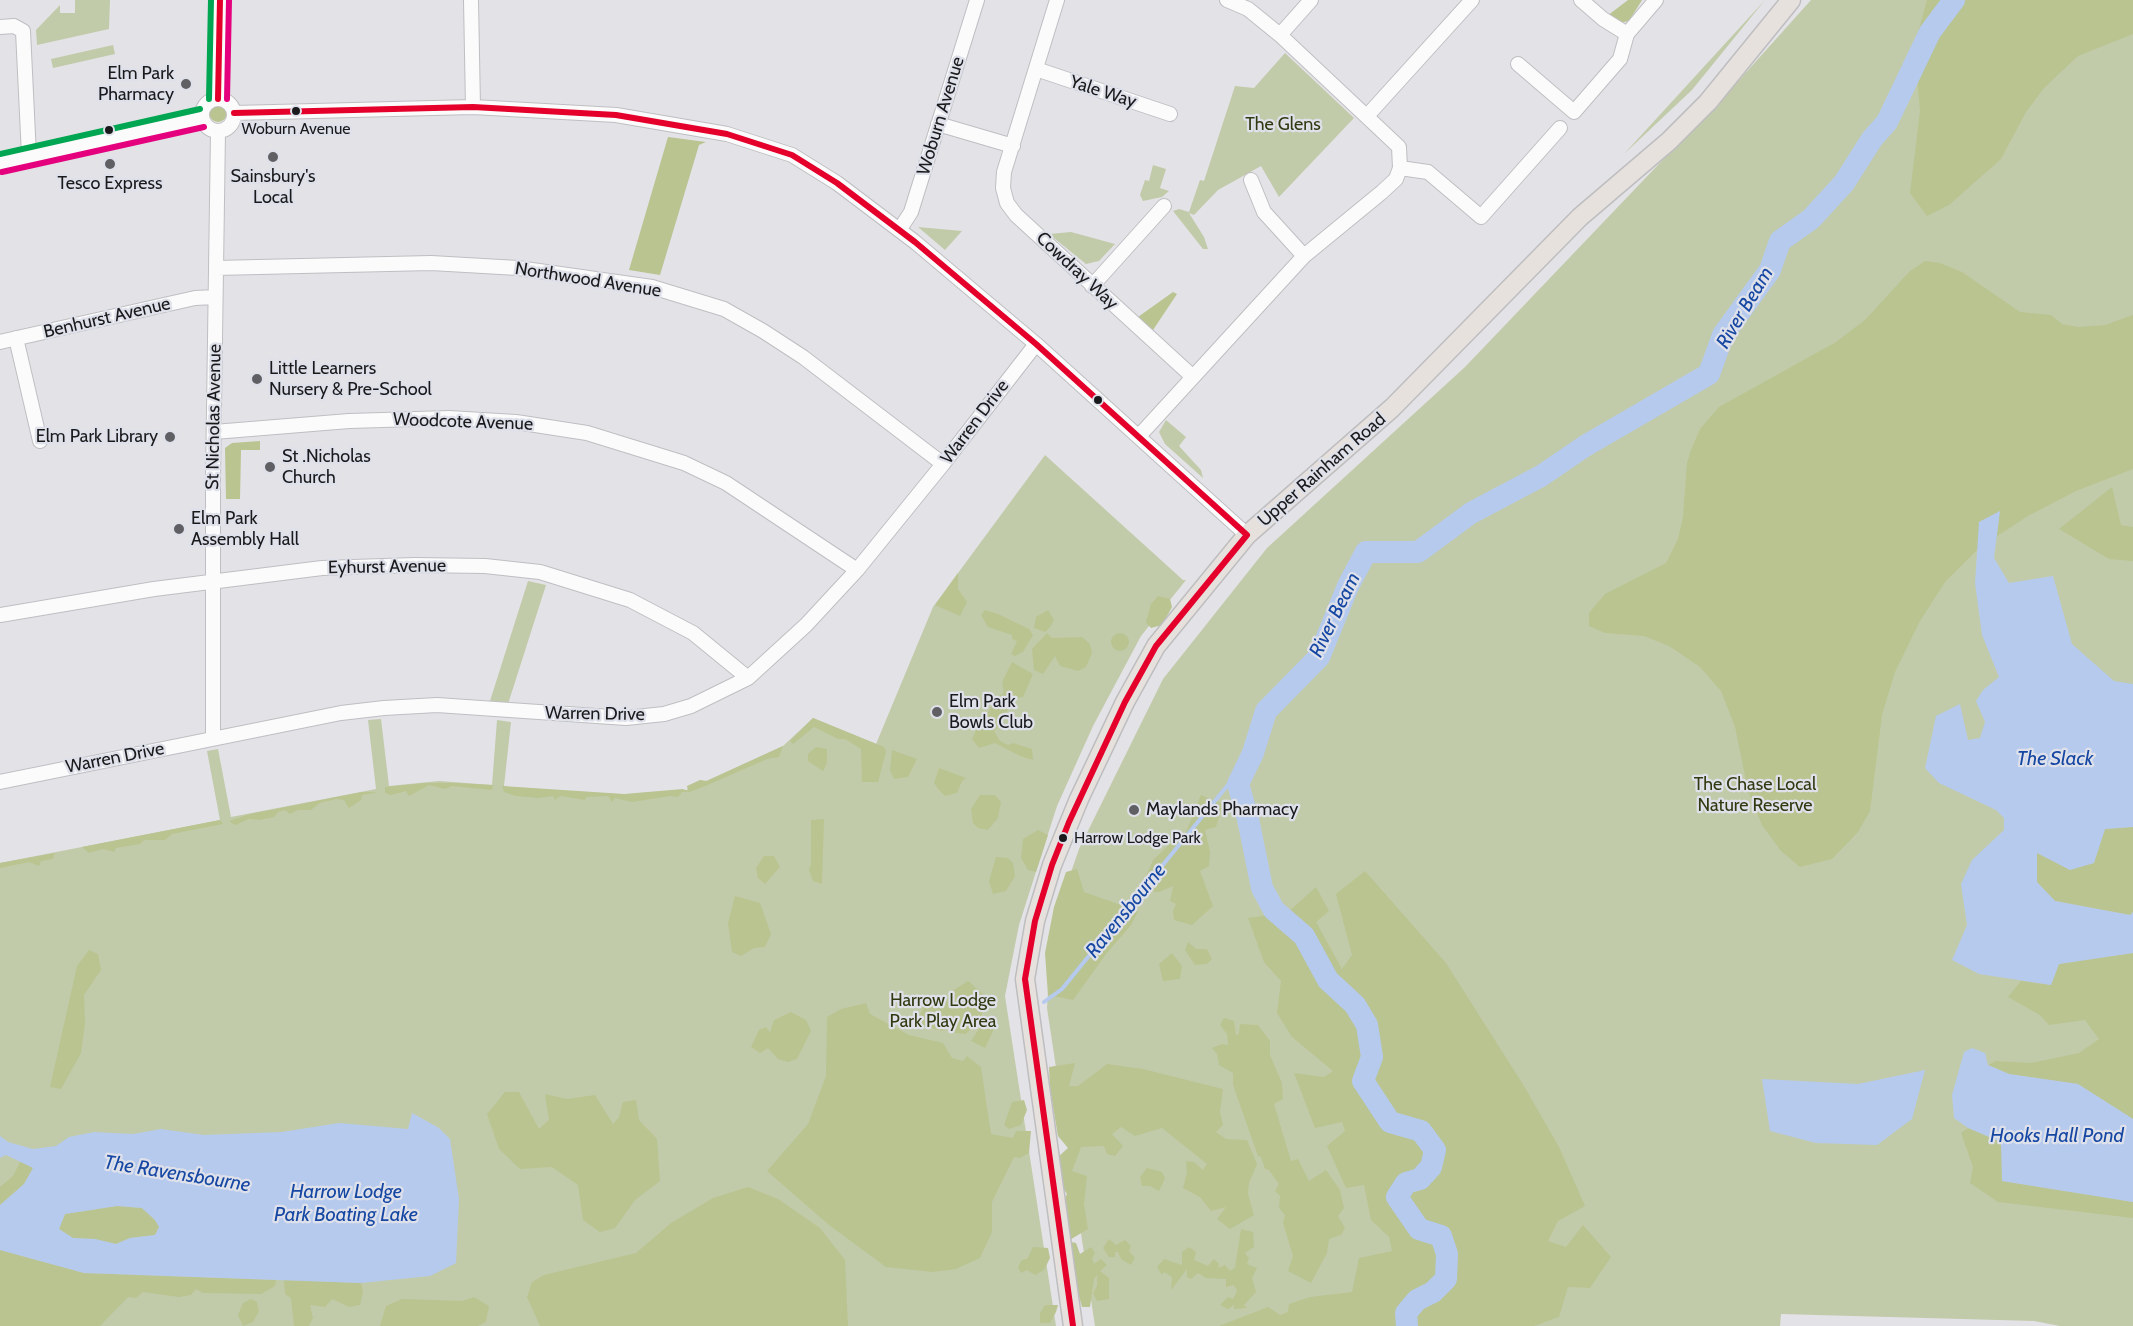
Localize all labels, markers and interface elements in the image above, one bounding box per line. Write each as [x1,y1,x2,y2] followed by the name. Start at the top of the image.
[913,54,969,178] street label: Woburn Avenue
[98,63,174,106] place label: Elm Park Pharmacy
[1067,71,1139,113] street label: Yale Way
[179,77,193,91] marker: Elm Park Pharmacy
[290,105,302,117] marker: Woburn Avenue
[1245,114,1321,136] park label: The Glens
[242,119,350,139] place label: Woburn Avenue
[103,124,115,136] unlabelled marker
[266,150,280,164] marker: Sainsbury's Local
[103,157,117,171] marker: Tesco Express
[230,166,316,208] place label: Sainsbury's Local
[58,173,162,195] place label: Tesco Express
[1032,228,1122,314] street label: Cowdray Way
[513,258,663,302] street label: Northwood Avenue
[1711,263,1779,353] water label: River Beam
[41,293,173,343] street label: Benhurst Avenue
[202,344,226,490] street label: St Nicholas Avenue
[269,358,432,400] place label: Little Learners Nursery & Pre-School
[250,372,264,386] marker: Little Learners Nursery & Pre-School
[936,376,1014,468] street label: Warren Drive
[1092,394,1104,406] unlabelled marker
[393,409,533,435] street label: Woodcote Avenue
[1254,409,1390,531] street label: Upper Rainham Road
[36,426,158,448] place label: Elm Park Library
[163,430,177,444] marker: Elm Park Library
[282,446,371,488] place label: St .Nicholas Church
[263,460,277,474] marker: St .Nicholas Church
[191,508,299,550] place label: Elm Park Assembly Hall
[172,522,186,536] marker: Elm Park Assembly Hall
[328,555,446,579] street label: Eyhurst Avenue
[1304,569,1366,661] water label: River Beam
[949,691,1033,734] place label: Elm Park Bowls Club
[545,702,645,726] street label: Warren Drive
[930,705,944,719] marker: Elm Park Bowls Club
[64,738,166,778] street label: Warren Drive
[2017,747,2093,771] water label: The Slack
[1694,774,1816,816] park label: The Chase Local Nature Reserve
[1146,799,1298,821] place label: Maylands Pharmacy
[1127,803,1141,817] marker: Maylands Pharmacy
[1074,828,1201,848] place label: Harrow Lodge Park
[1057,832,1069,844] marker: Harrow Lodge Park
[1081,859,1171,963] water label: Ravensbourne
[890,990,996,1032] park label: Harrow Lodge Park Play Area
[1990,1124,2124,1148] water label: Hooks Hall Pond
[102,1151,252,1197] water label: The Ravensbourne
[274,1180,418,1227] water label: Harrow Lodge Park Boating Lake

